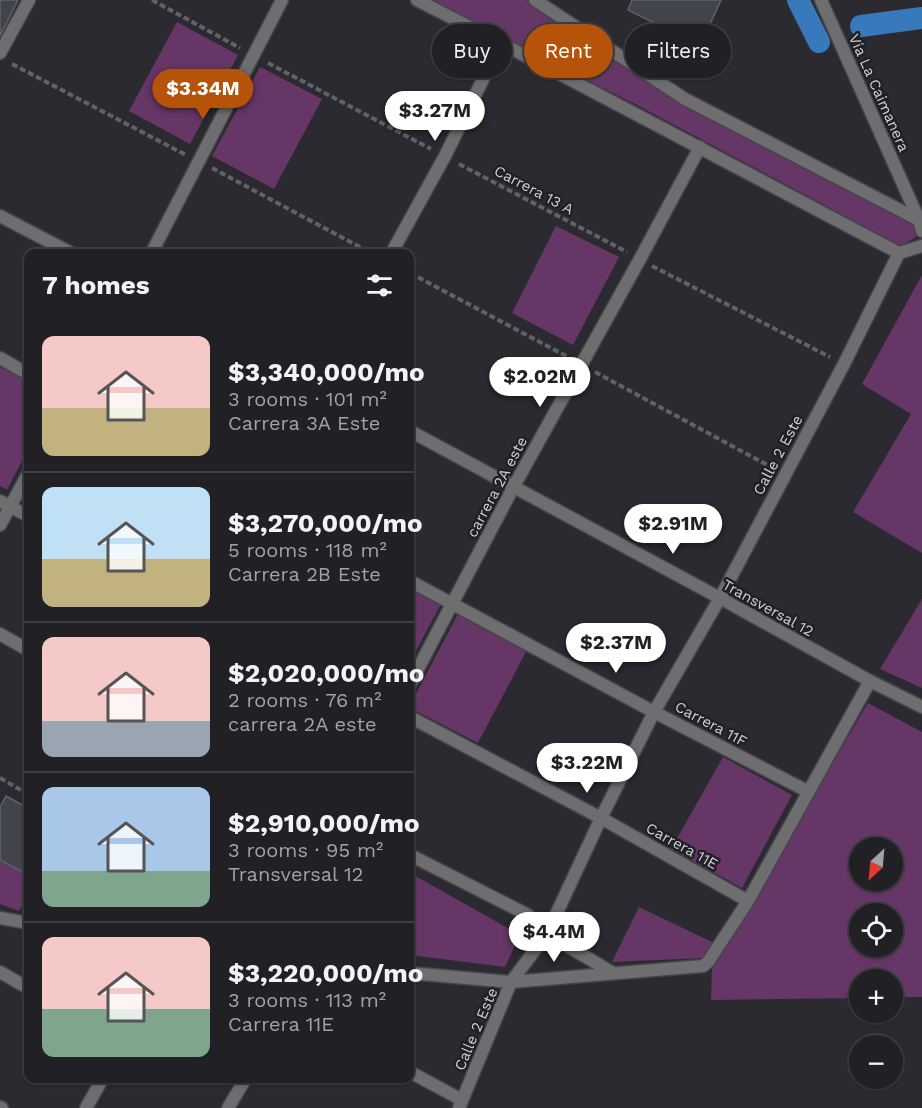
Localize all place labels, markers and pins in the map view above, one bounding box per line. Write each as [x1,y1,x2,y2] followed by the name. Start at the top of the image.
[154,69,252,120] pin: $3.34M
[386,91,484,142] pin: $3.27M
[491,357,589,408] pin: $2.02M
[624,504,722,555] pin: $2.91M
[567,623,665,674] pin: $2.37M
[538,743,636,794] pin: $3.22M
[512,912,596,963] pin: $4.4M

